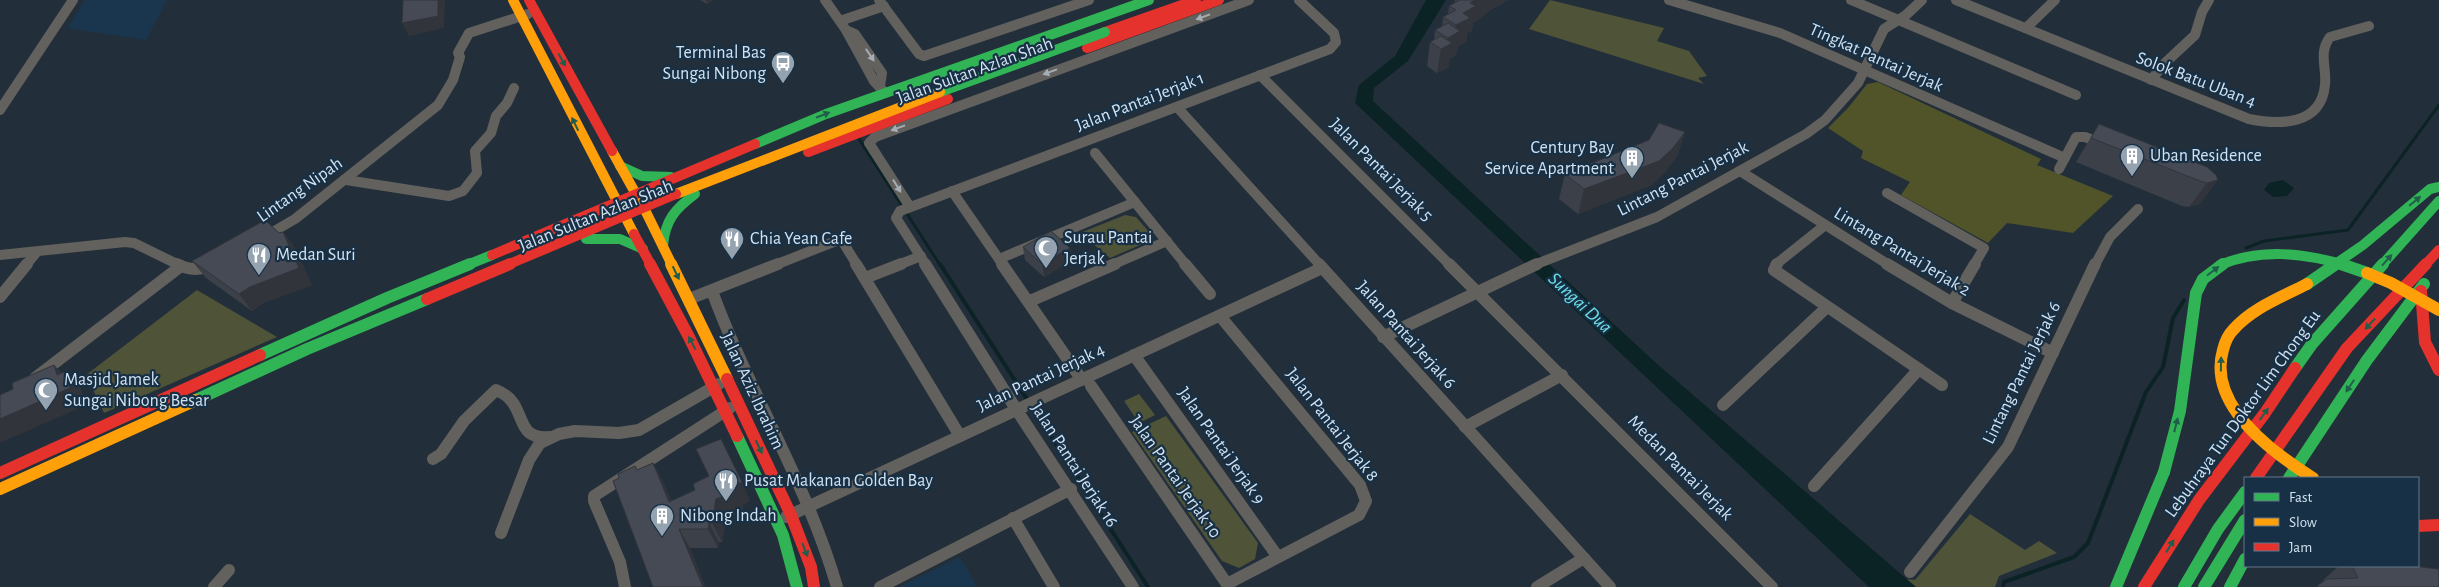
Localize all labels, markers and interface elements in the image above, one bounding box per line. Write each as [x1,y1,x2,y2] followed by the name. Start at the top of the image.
[1195,13,1210,21] one-way arrow
[1806,20,1946,96] street label: Tingkat Pantai Jerjak
[895,34,1055,108] street label: Jalan Sultan Azlan Shah
[662,44,766,83] place label: Terminal Bas Sungai Nibong
[865,48,875,61] one-way arrow
[2134,49,2259,111] street label: Solok Batu Uban 4
[770,50,796,84] bus stop icon: Terminal Bas Sungai Nibong
[557,53,566,67] one-way arrow
[1042,68,1057,76] one-way arrow
[1073,69,1207,135] street label: Jalan Pantai Jerjak 1
[816,111,831,119] one-way arrow
[1326,115,1436,225] street label: Jalan Pantai Jerjak 5
[571,117,579,131] one-way arrow
[890,125,905,132] one-way arrow
[1615,138,1752,220] street label: Lintang Pantai Jerjak
[1485,139,1614,178] place label: Century Bay Service Apartment
[2119,143,2145,177] building icon: Uban Residence
[1619,145,1645,179] building icon: Century Bay Service Apartment
[2150,147,2262,165] place label: Uban Residence
[254,154,346,226] street label: Lintang Nipah
[516,177,676,255] street label: Jalan Sultan Azlan Shah
[892,180,902,193] one-way arrow
[2409,196,2421,207] one-way arrow
[1831,204,1973,300] street label: Lintang Pantai Jerjak 2
[719,226,745,260] restaurant icon: Chia Yean Cafe
[1064,229,1152,268] place label: Surau Pantai Jerjak
[750,230,852,248] place label: Chia Yean Cafe
[1033,235,1059,269] mosque icon: Surau Pantai Jerjak
[246,242,272,276] restaurant icon: Medan Suri
[276,246,356,264] place label: Medan Suri
[2381,254,2393,266] one-way arrow
[672,265,680,280] one-way arrow
[2206,265,2219,276] one-way arrow
[1545,269,1615,337] water label: Sungai Dua
[1353,278,1459,392] street label: Jalan Pantai Jerjak 6
[1980,299,2064,447] street label: Lintang Pantai Jerjak 6
[2162,307,2324,521] street label: Lebuhraya Tun Doktor Lim Chong Eu
[2364,318,2376,330] one-way arrow
[717,330,787,452] street label: Jalan Aziz Ibrahim
[688,336,696,350] one-way arrow
[975,340,1108,415] street label: Jalan Pantai Jerjak 4
[2217,356,2225,372] one-way arrow
[1282,365,1382,485] street label: Jalan Pantai Jerjak 8
[64,371,209,410] place label: Masjid Jamek Sungai Nibong Besar
[33,377,59,411] mosque icon: Masjid Jamek Sungai Nibong Besar
[2345,379,2355,392] one-way arrow
[1174,384,1268,508] street label: Jalan Pantai Jerjak 9
[1027,400,1121,530] street label: Jalan Pantai Jerjak 16
[2259,407,2269,421] one-way arrow
[1126,412,1224,542] street label: Jalan Pantai Jerjak 10
[1624,412,1736,524] street label: Medan Pantai Jerjak
[2172,417,2180,432] one-way arrow
[755,440,763,454] one-way arrow
[713,468,739,502] restaurant icon: Pusat Makanan Golden Bay
[744,472,933,490] place label: Pusat Makanan Golden Bay
[2244,477,2419,567] legend
[2289,490,2313,505] text: Fast
[649,503,675,537] building icon: Nibong Indah
[680,507,777,525] place label: Nibong Indah
[2289,515,2317,530] text: Slow
[2165,539,2175,552] one-way arrow
[2289,540,2312,555] text: Jam
[801,543,809,558] one-way arrow

